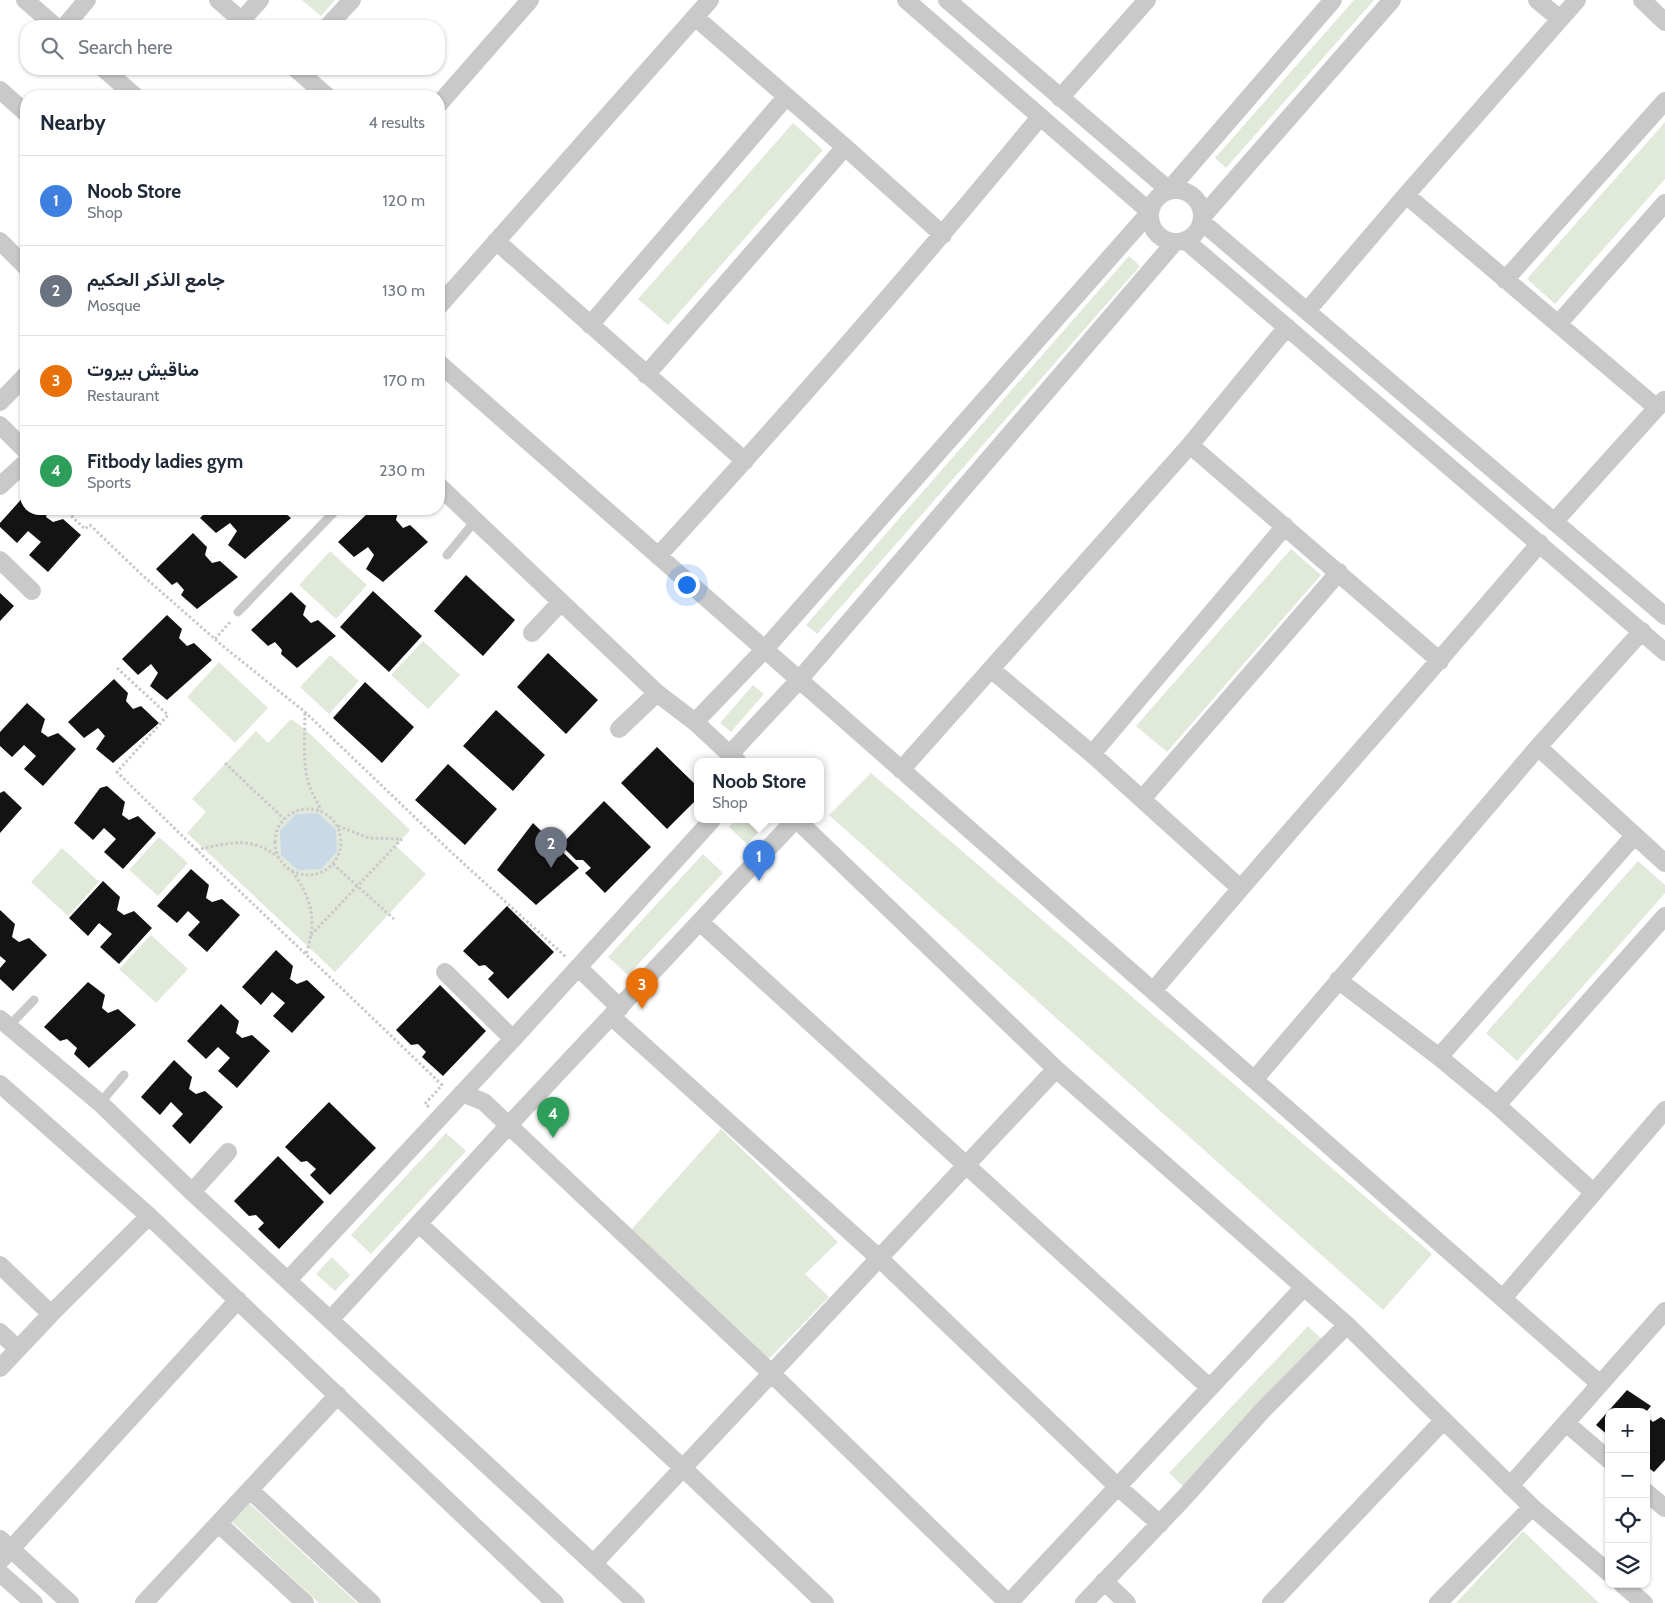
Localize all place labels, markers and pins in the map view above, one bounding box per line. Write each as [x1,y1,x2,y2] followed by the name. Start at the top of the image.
[535,827,567,868] pin: 2
[743,840,775,881] pin: 1
[626,968,658,1009] pin: 3
[537,1097,569,1138] pin: 4

